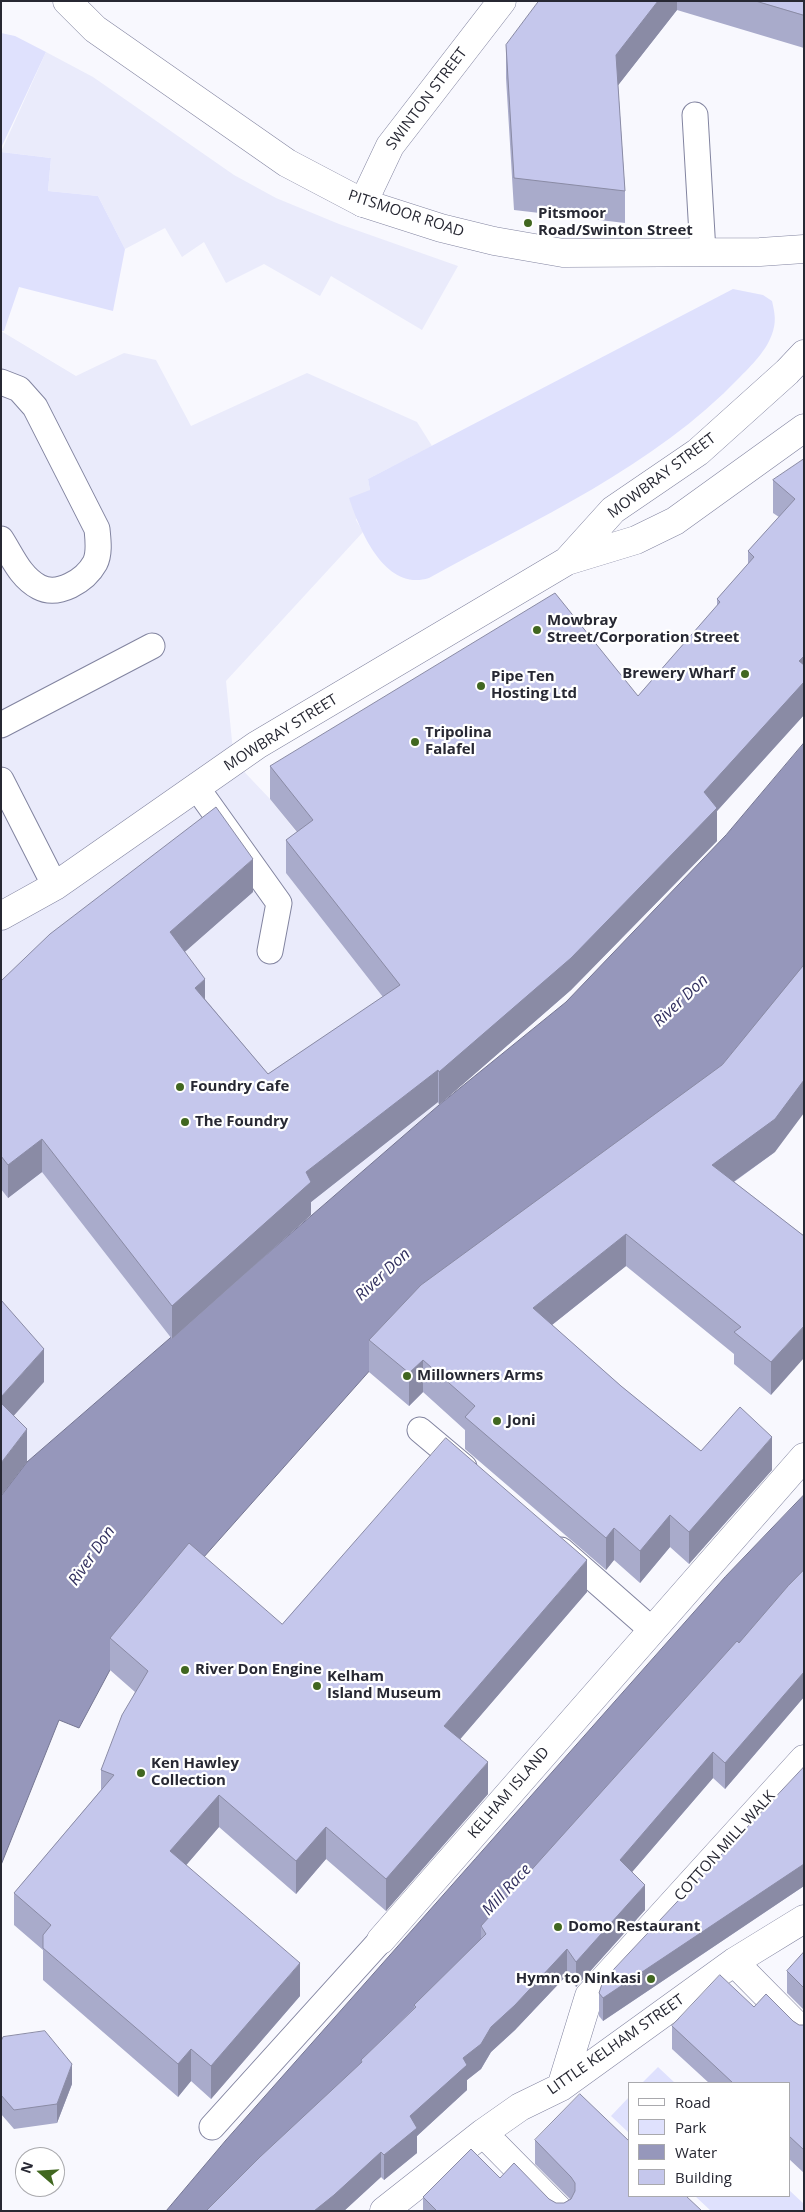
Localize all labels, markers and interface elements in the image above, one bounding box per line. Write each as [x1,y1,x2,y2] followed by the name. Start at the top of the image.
[383,44,471,154] street label: SWINTON STREET
[346,187,466,241] street label: PITSMOOR ROAD
[538,205,693,240] place label: Pitsmoor Road/Swinton Street
[522,217,534,229] marker: Pitsmoor Road/Swinton Street
[605,430,719,522] street label: MOWBRAY STREET
[547,612,739,647] place label: Mowbray Street/Corporation Street
[531,624,543,636] marker: Mowbray Street/Corporation Street
[622,665,735,683] place label: Brewery Wharf
[491,668,577,703] place label: Pipe Ten Hosting Ltd
[739,668,751,680] marker: Brewery Wharf
[475,680,487,692] marker: Pipe Ten Hosting Ltd
[221,691,341,775] street label: MOWBRAY STREET
[425,724,492,759] place label: Tripolina Falafel
[409,736,421,748] marker: Tripolina Falafel
[650,971,712,1031] water label: River Don
[190,1078,289,1096] place label: Foundry Cafe
[174,1081,186,1093] marker: Foundry Cafe
[195,1113,288,1131] place label: The Foundry
[179,1116,191,1128] marker: The Foundry
[352,1245,414,1305] water label: River Don
[417,1367,543,1385] place label: Millowners Arms
[401,1370,413,1382] marker: Millowners Arms
[507,1412,536,1430] place label: Joni
[491,1415,503,1427] marker: Joni
[65,1523,119,1589] water label: River Don
[195,1661,322,1679] place label: River Don Engine
[179,1664,191,1676] marker: River Don Engine
[327,1668,441,1703] place label: Kelham Island Museum
[311,1680,323,1692] marker: Kelham Island Museum
[464,1744,554,1842] street label: KELHAM ISLAND
[151,1755,239,1790] place label: Ken Hawley Collection
[135,1767,147,1779] marker: Ken Hawley Collection
[671,1787,779,1905] street label: COTTON MILL WALK
[478,1860,536,1920] water label: Mill Race
[568,1918,700,1936] place label: Domo Restaurant
[552,1921,564,1933] marker: Domo Restaurant
[516,1970,641,1988] place label: Hymn to Ninkasi
[645,1973,657,1985] marker: Hymn to Ninkasi
[544,1991,688,2099] street label: LITTLE KELHAM STREET
[628,2082,790,2197] legend
[675,2092,711,2112] text: Road
[675,2117,706,2137] text: Park
[675,2142,717,2162] text: Water
[15,2147,65,2197] north arrow
[15,2159,37,2176] text: N
[675,2167,732,2187] text: Building

